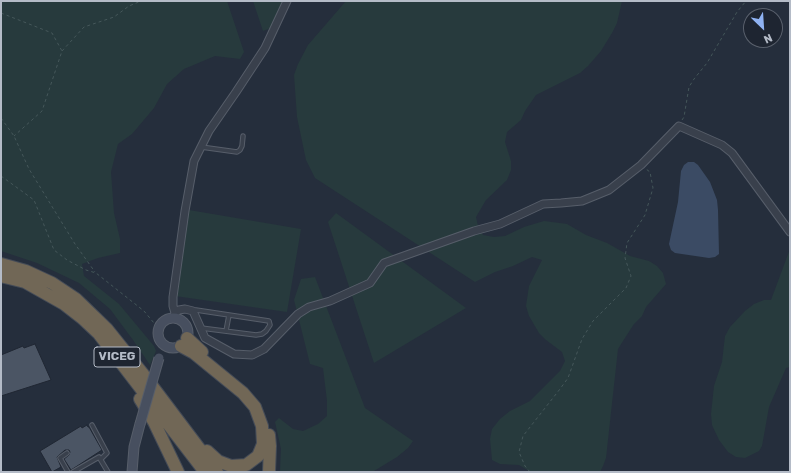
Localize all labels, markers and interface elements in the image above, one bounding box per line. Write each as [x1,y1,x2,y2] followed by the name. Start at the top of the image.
[743,8,783,48] north arrow
[762,31,774,46] text: N
[94,347,140,367] road number: VICEG

